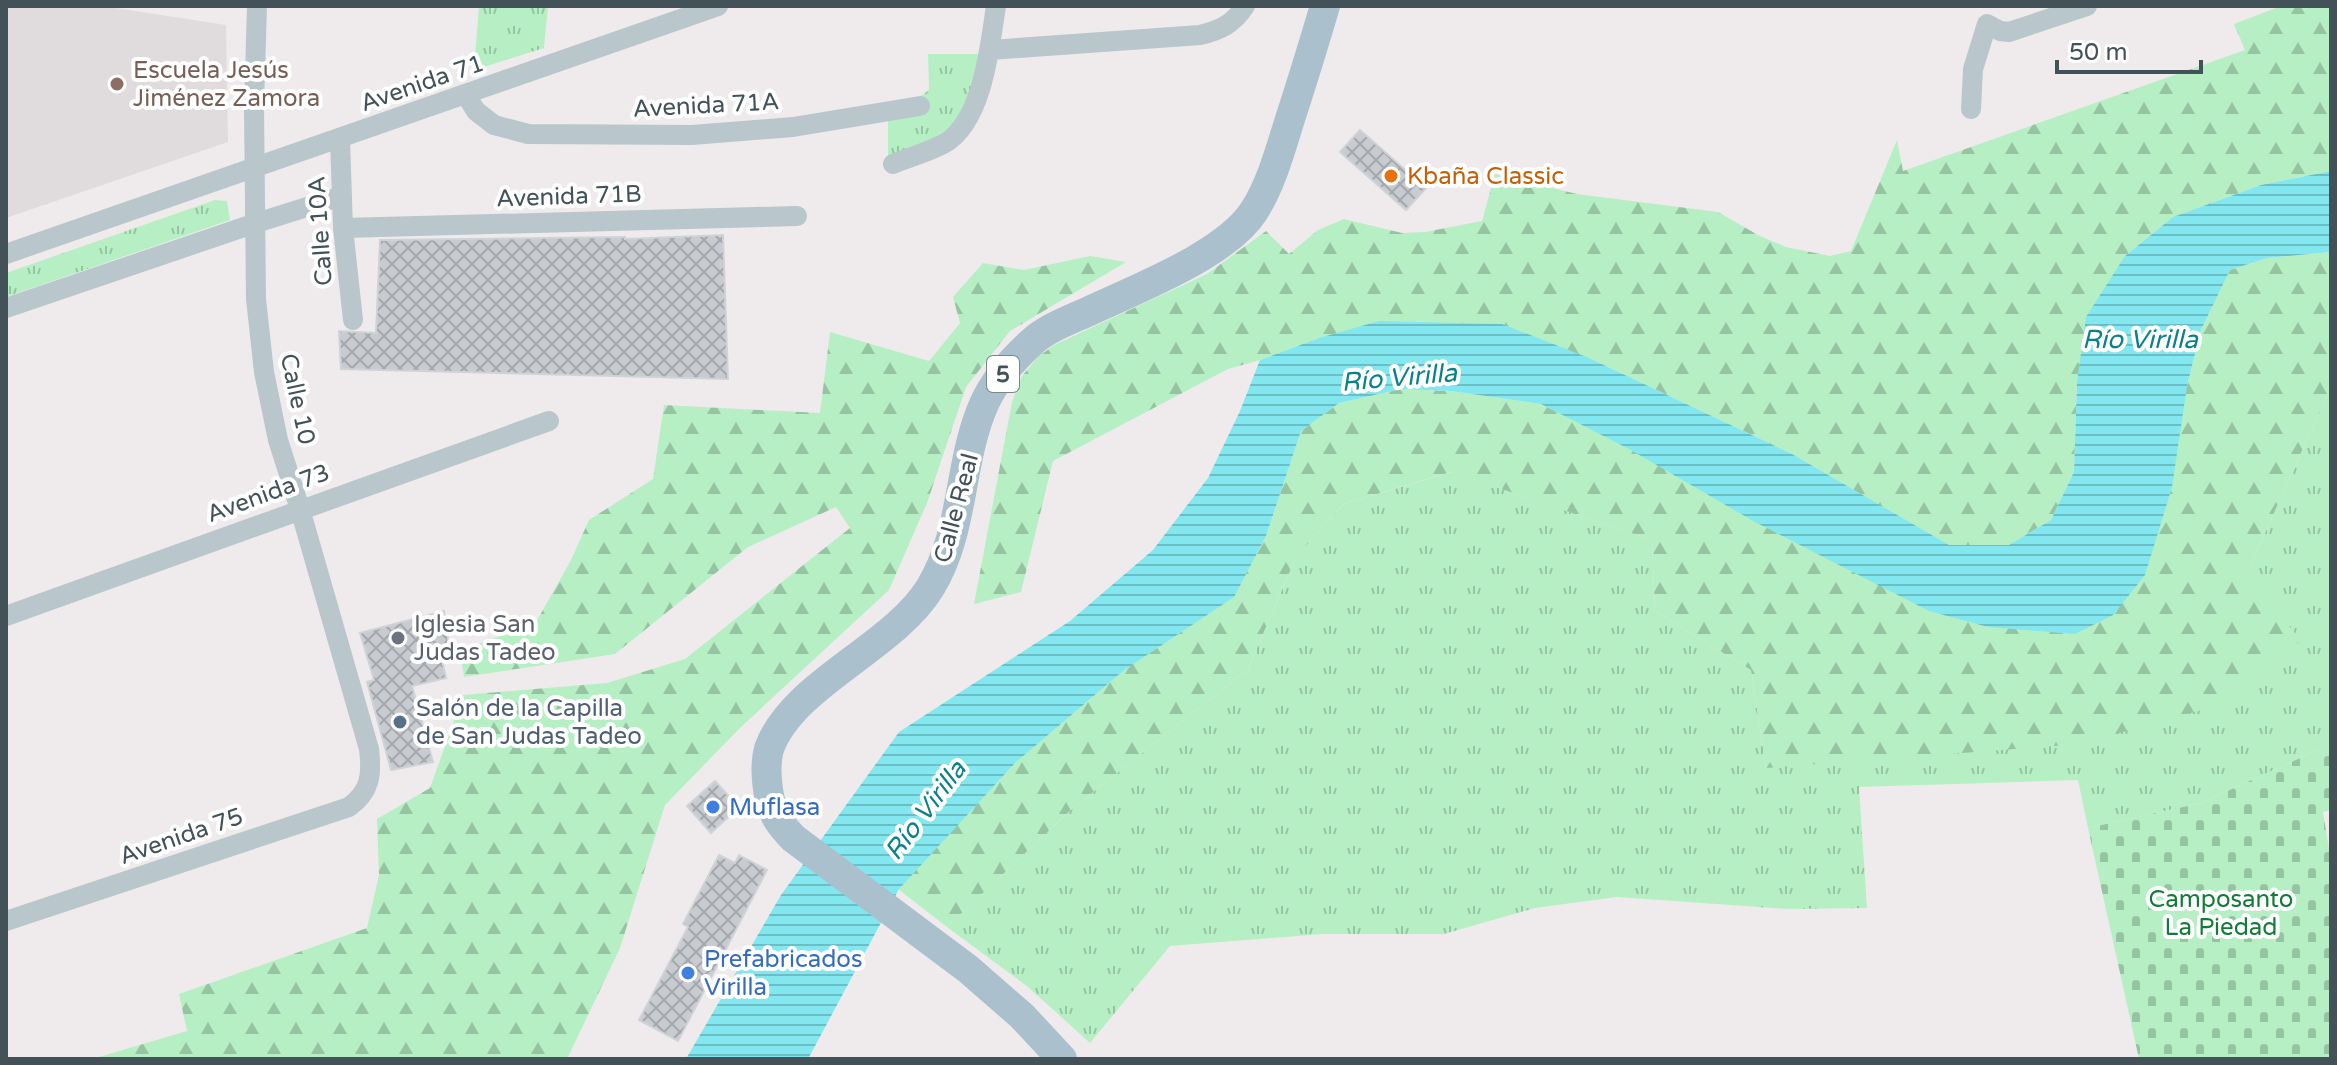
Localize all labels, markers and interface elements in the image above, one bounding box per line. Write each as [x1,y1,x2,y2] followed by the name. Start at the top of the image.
[2057,24,2201,74] scale bar
[2069,38,2127,67] text: 50 m
[357,49,488,118] street label: Avenida 71
[133,56,320,113] place label: Escuela Jesús Jiménez Zamora
[108,75,126,93] marker: Escuela Jesús Jiménez Zamora
[632,87,780,124] street label: Avenida 71A
[1407,162,1564,191] place label: Kbaña Classic
[1382,167,1400,185] marker: Kbaña Classic
[302,175,339,287] street label: Calle 10A
[496,179,642,214] street label: Avenida 71B
[2082,324,2199,355] water label: Río Virilla
[274,351,321,447] street label: Calle 10
[987,356,1019,392] road number: 5
[1340,357,1459,398] water label: Río Virilla
[928,450,985,566] street label: Calle Real
[203,458,334,529] street label: Avenida 73
[414,610,556,667] place label: Iglesia San Judas Tadeo
[389,629,407,647] marker: Iglesia San Judas Tadeo
[416,694,642,751] place label: Salón de la Capilla de San Judas Tadeo
[391,713,409,731] marker: Salón de la Capilla de San Judas Tadeo
[878,754,973,866] water label: Río Virilla
[729,793,820,822] place label: Muflasa
[704,798,722,816] marker: Muflasa
[116,802,247,871] street label: Avenida 75
[2149,885,2293,942] park label: Camposanto La Piedad
[704,945,862,1002] place label: Prefabricados Virilla
[679,964,697,982] marker: Prefabricados Virilla

